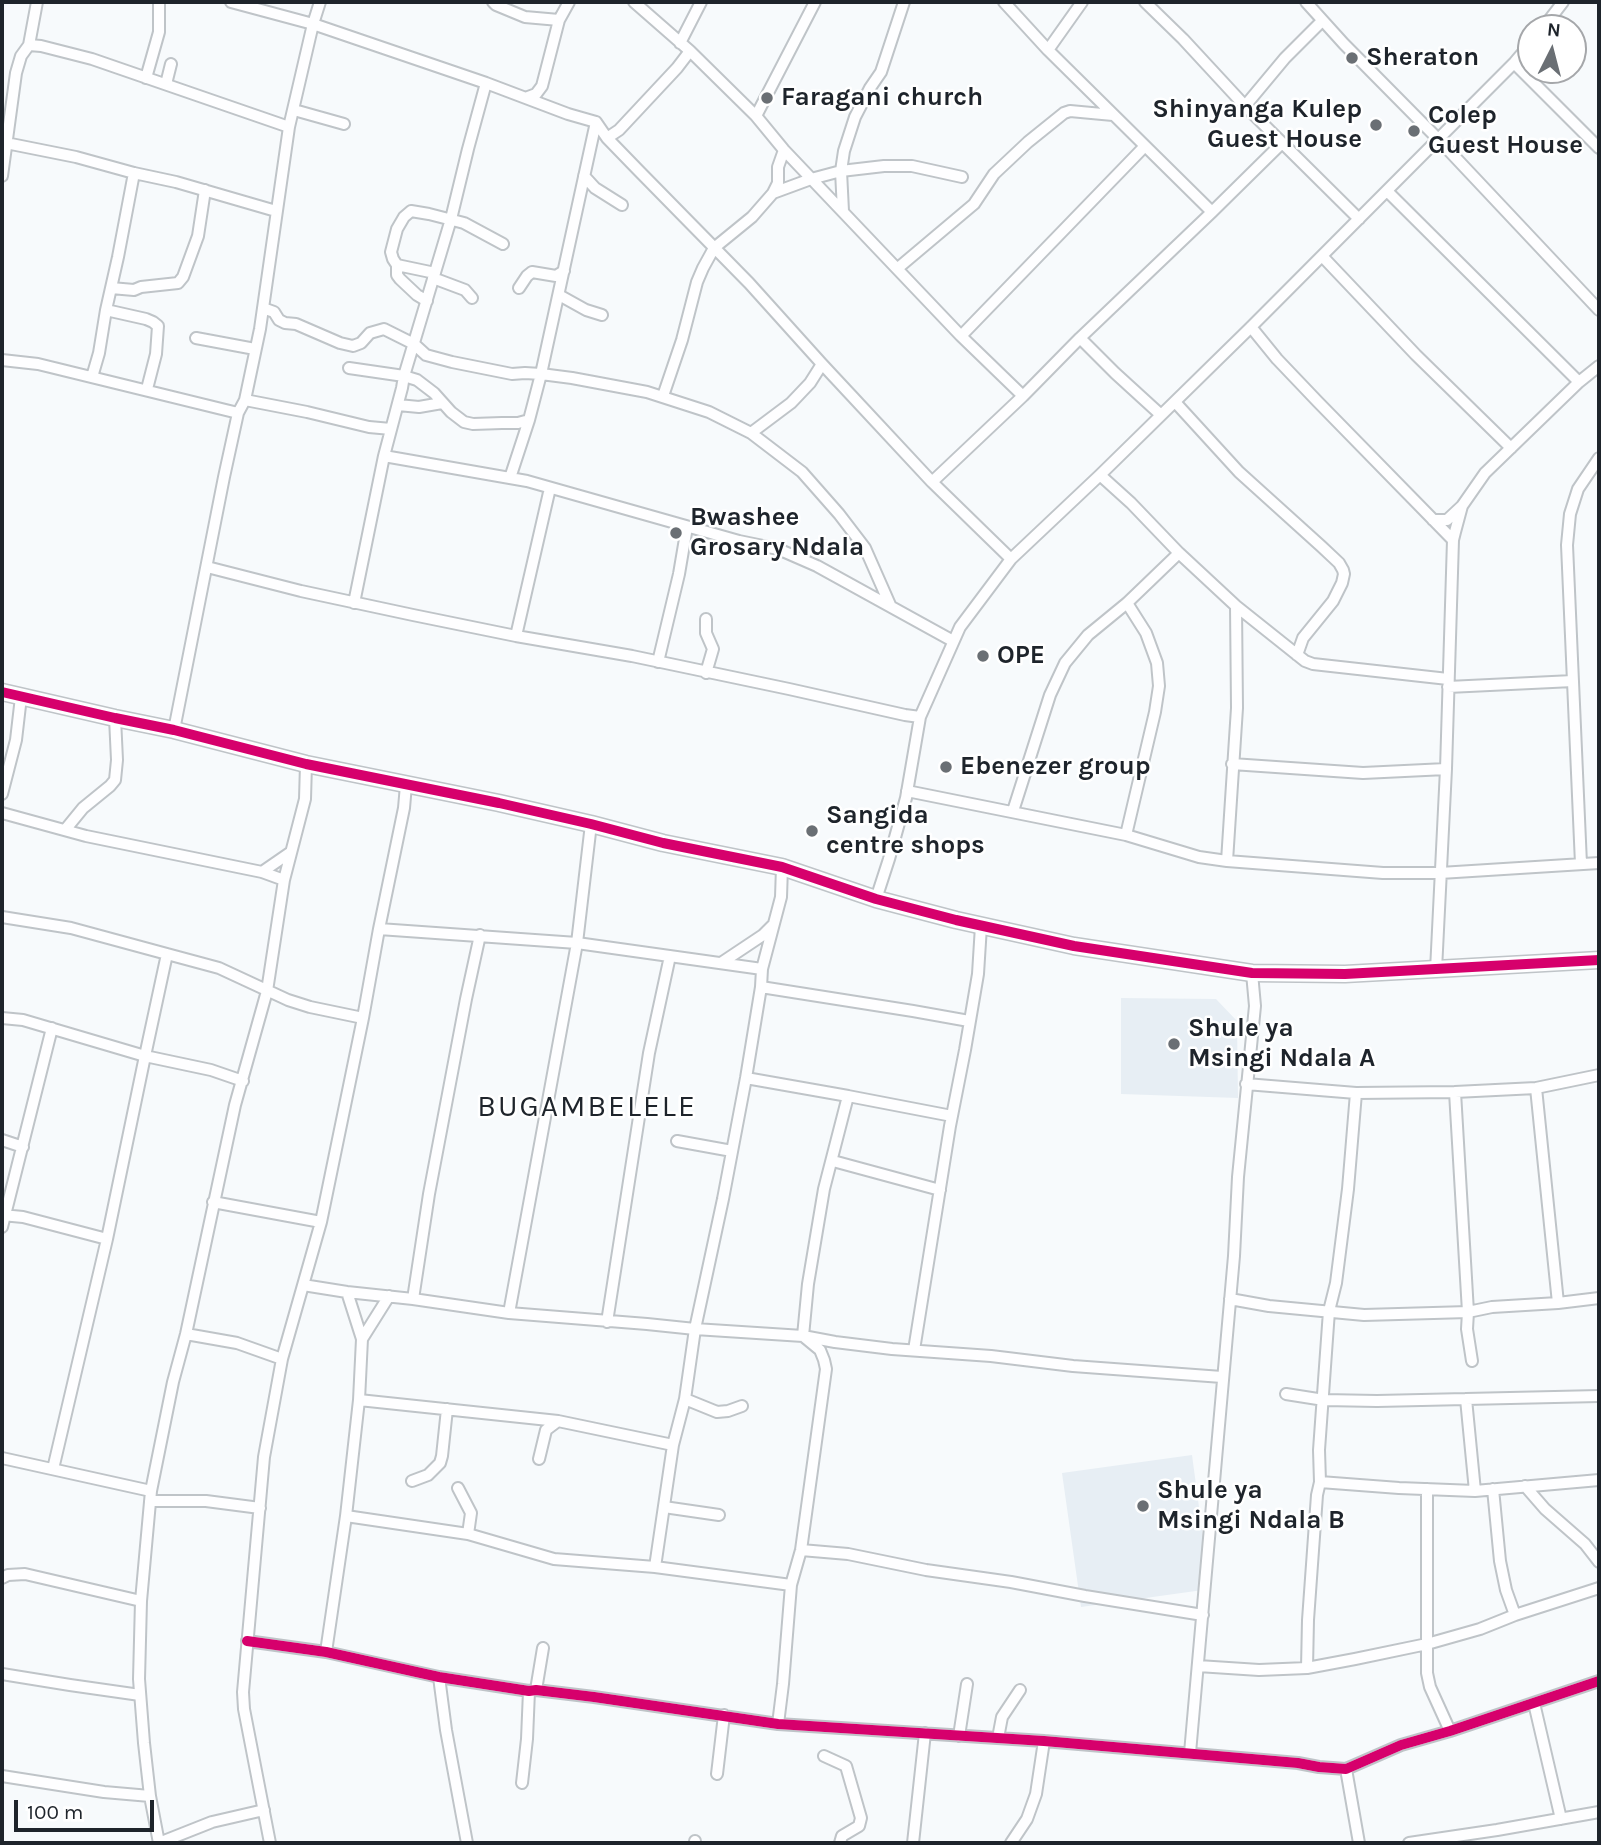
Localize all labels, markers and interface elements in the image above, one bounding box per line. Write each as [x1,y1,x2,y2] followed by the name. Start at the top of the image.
[1517,14,1587,84] north arrow
[1546,18,1562,42] text: N
[1366,42,1479,74] place label: Sheraton
[1344,50,1360,66] marker: Sheraton
[781,82,983,114] place label: Faragani church
[759,90,775,106] marker: Faragani church
[1152,94,1362,156] place label: Shinyanga Kulep Guest House
[1428,100,1583,162] place label: Colep Guest House
[1368,117,1384,133] marker: Shinyanga Kulep Guest House
[1406,123,1422,139] marker: Colep Guest House
[690,502,864,564] place label: Bwashee Grosary Ndala
[668,525,684,541] marker: Bwashee Grosary Ndala
[997,640,1045,672] place label: OPE
[975,648,991,664] marker: OPE
[960,751,1151,783] place label: Ebenezer group
[938,759,954,775] marker: Ebenezer group
[826,800,985,862] place label: Sangida centre shops
[804,823,820,839] marker: Sangida centre shops
[1188,1013,1375,1074] place label: Shule ya Msingi Ndala A
[1166,1036,1182,1052] marker: Shule ya Msingi Ndala A
[479,1089,695,1125] district label: BUGAMBELELE
[1157,1475,1345,1536] place label: Shule ya Msingi Ndala B
[1135,1498,1151,1514] marker: Shule ya Msingi Ndala B
[18,1786,158,1830] scale bar
[27,1800,84,1824] text: 100 m

